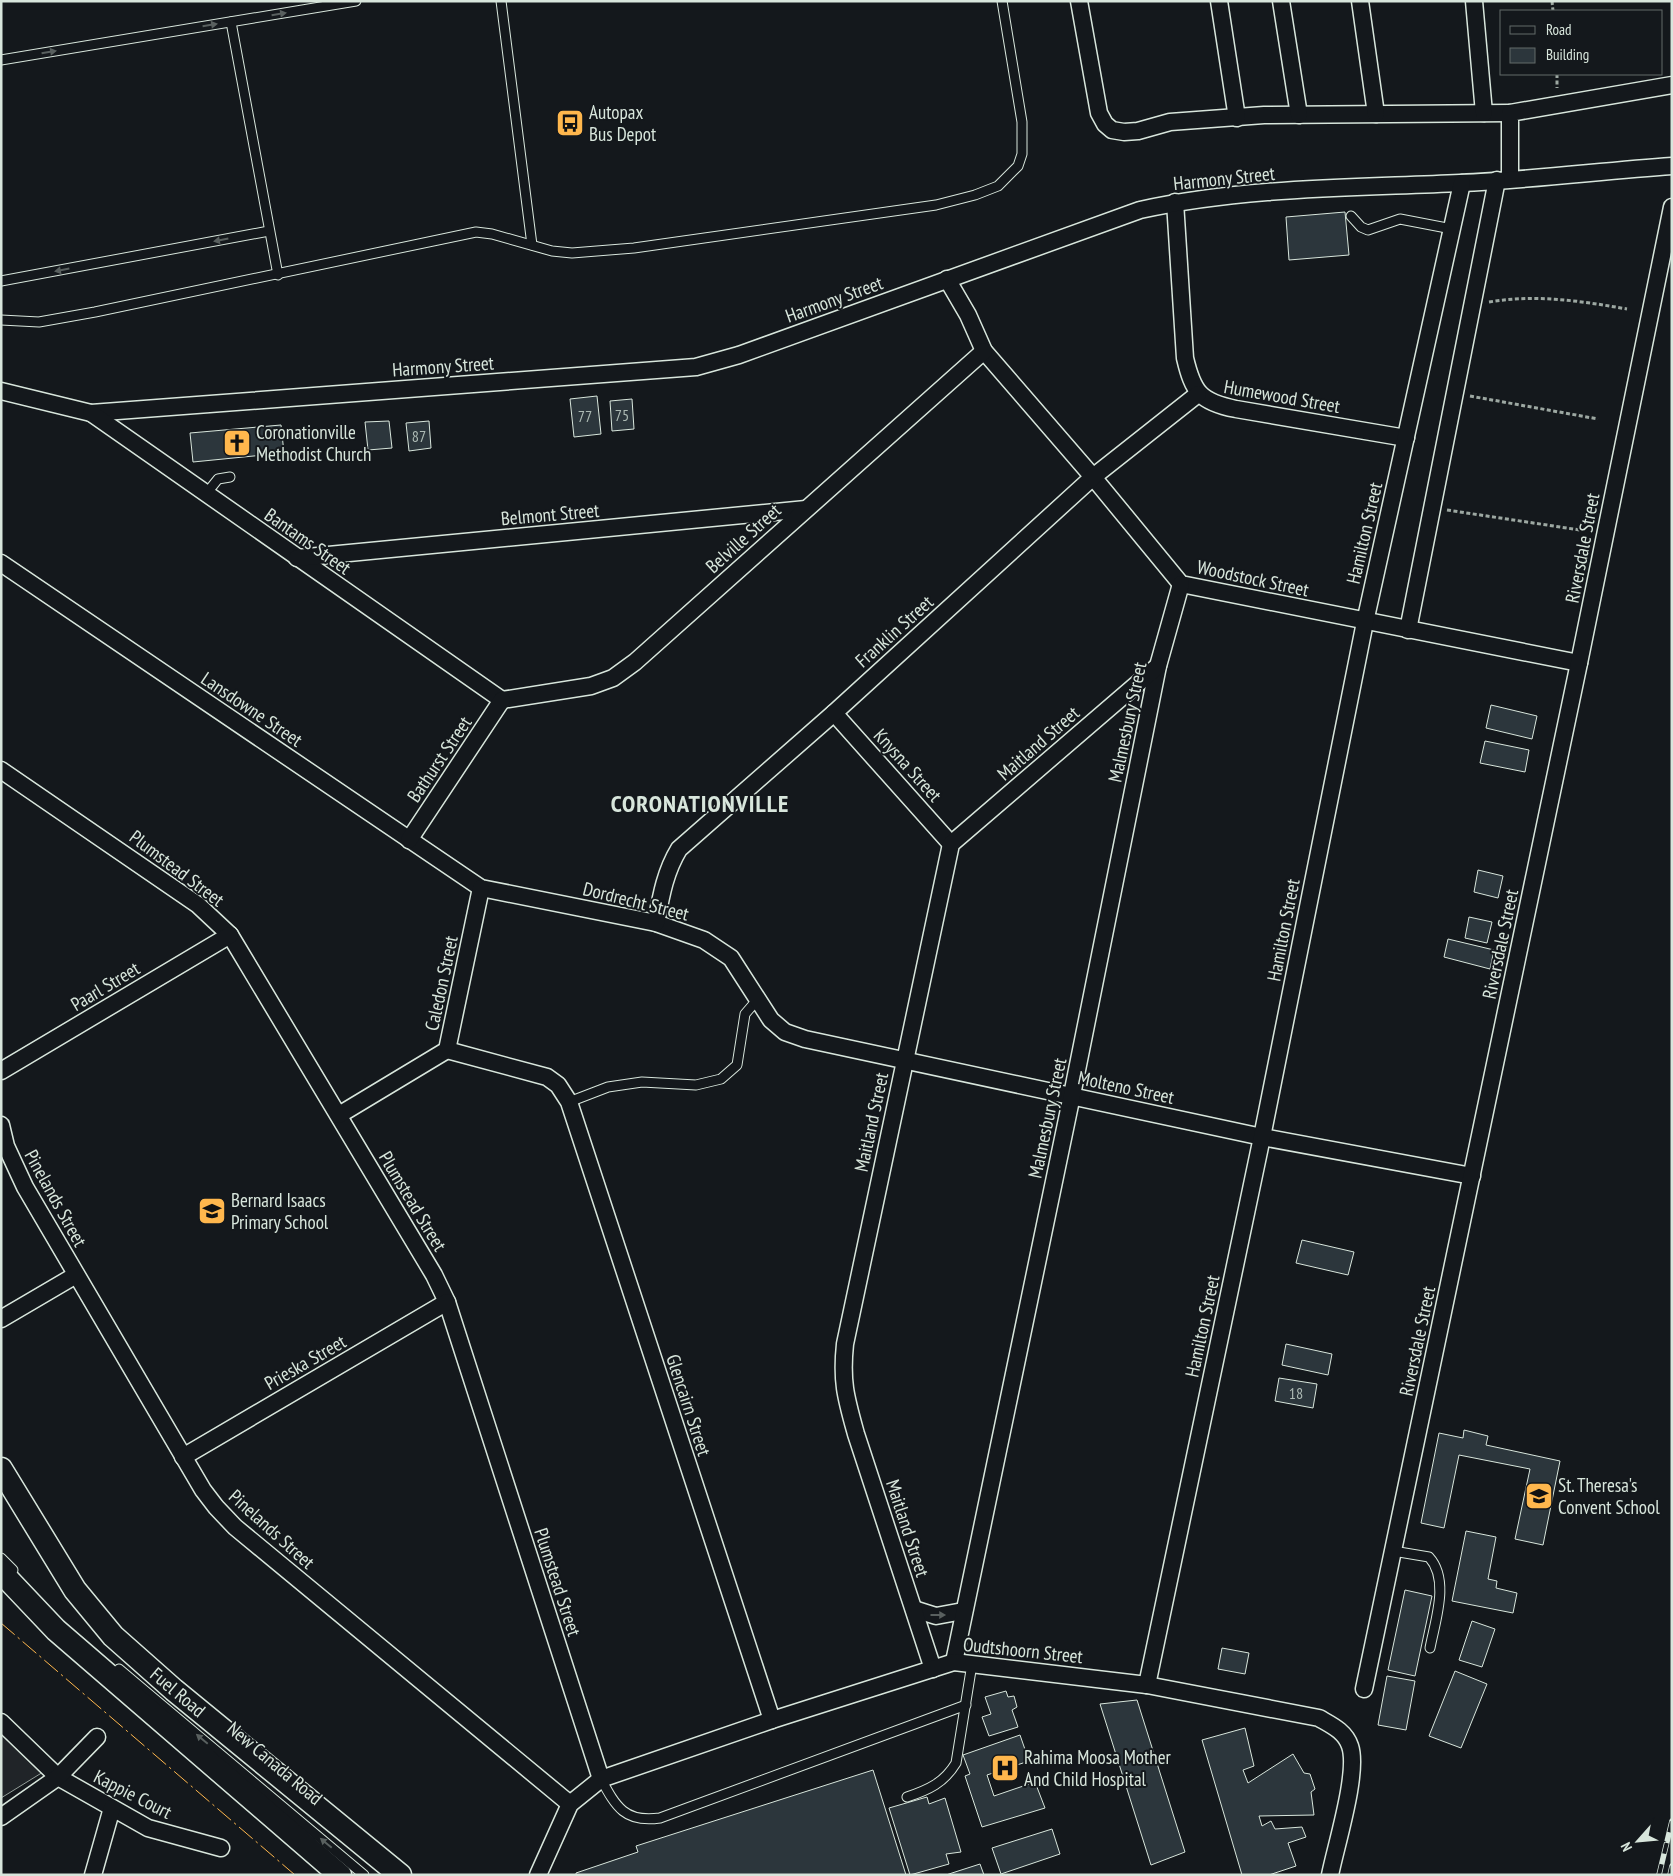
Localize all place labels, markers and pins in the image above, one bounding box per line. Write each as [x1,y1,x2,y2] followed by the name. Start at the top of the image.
[589,100,657,146] place label: Autopax Bus Depot
[555,108,585,138] bus stop icon: Autopax Bus Depot
[256,420,371,466] place label: Coronationville Methodist Church
[222,428,252,458] church icon: Coronationville Methodist Church
[231,1188,329,1234] place label: Bernard Isaacs Primary School
[197,1196,227,1226] school or university icon: Bernard Isaacs Primary School
[1558,1473,1660,1519] place label: St. Theresa's Convent School
[1524,1481,1554,1511] school or university icon: St. Theresa's Convent School
[1024,1745,1172,1791] place label: Rahima Moosa Mother And Child Hospital
[990,1753,1020,1783] hospital icon: Rahima Moosa Mother And Child Hospital

